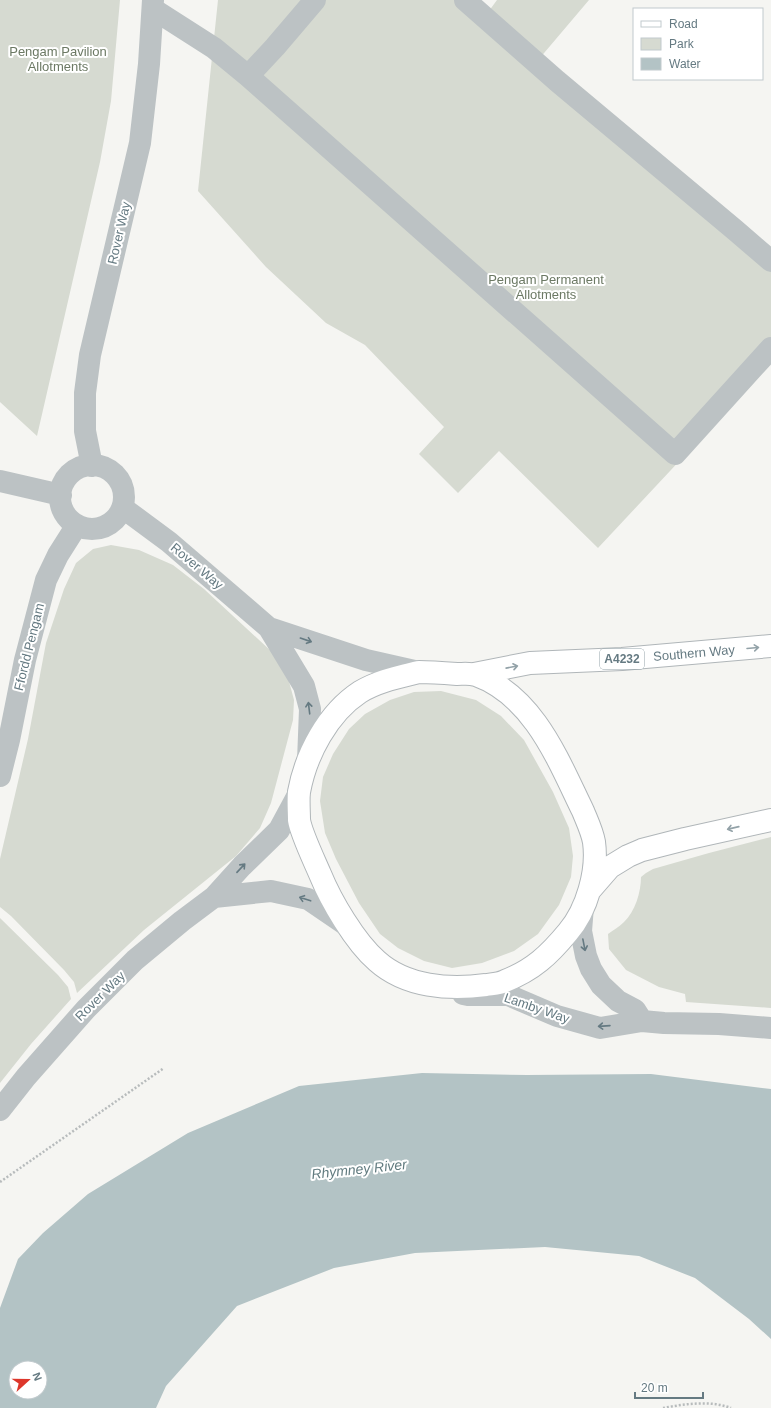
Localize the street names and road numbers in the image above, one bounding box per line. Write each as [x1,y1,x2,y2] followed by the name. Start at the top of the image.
[105,200,134,266] street label: Rover Way
[168,540,227,593] street label: Rover Way
[11,602,47,692] street label: Ffordd Pengam
[653,642,736,664] street label: Southern Way
[600,649,644,669] road number: A4232
[72,968,128,1024] street label: Rover Way
[502,990,572,1026] street label: Lamby Way

